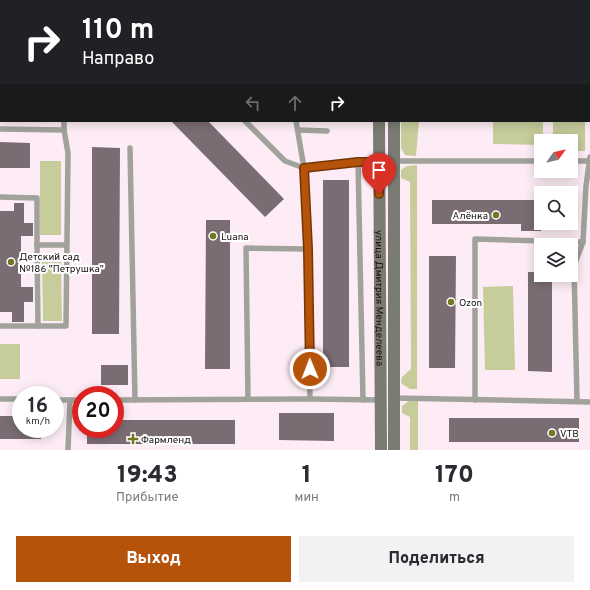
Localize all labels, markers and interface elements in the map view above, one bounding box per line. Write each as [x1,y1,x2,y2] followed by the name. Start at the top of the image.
[82,13,154,49] text: 110 m
[16,16,68,68] icon: right
[82,48,154,71] text: Направо
[242,92,264,114] icon: left
[284,92,306,114] icon: ahead
[326,92,348,114] icon: right
[534,134,578,178] north arrow
[534,134,578,282] map controls
[362,153,396,194] pin
[368,159,390,181] icon: arrive
[534,186,578,230] button: search
[453,210,488,223] place label: Алёнка
[491,210,501,220] marker: Алёнка
[372,230,385,366] street label: улица Дмитрия Менделеева
[208,231,218,241] marker: Luana
[221,231,249,244] place label: Luana
[534,238,578,282] button: layers
[19,251,104,276] place label: Детский сад №186 "Петрушка"
[6,257,16,267] marker: Детский сад №186 "Петрушка"
[446,297,456,307] marker: Ozon
[459,297,482,310] place label: Ozon
[289,348,331,390] position arrow
[72,386,124,438] speed limit sign: 20
[28,394,48,420] text: 16
[26,415,50,428] text: km/h
[547,428,557,438] marker: VTB
[560,428,579,441] place label: VTB
[128,434,138,444] marker: Фармленд
[141,434,191,447] place label: Фармленд
[117,461,178,491] text: 19:43
[302,461,312,491] text: 1
[435,461,474,491] text: 170
[116,490,178,506] text: Прибытие
[295,490,319,506] text: мин
[449,490,460,506] text: m
[16,536,291,582] button: Выход
[299,536,574,582] button: Поделиться

